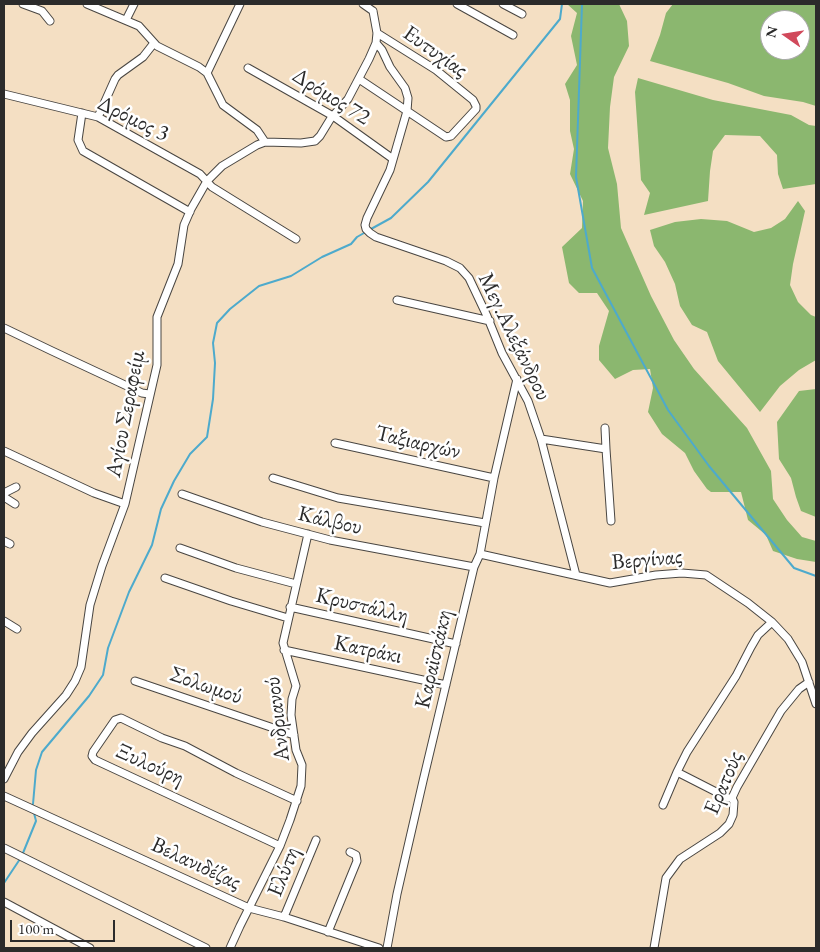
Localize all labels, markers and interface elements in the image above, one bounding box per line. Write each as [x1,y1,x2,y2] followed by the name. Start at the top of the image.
[760,10,810,60] north arrow
[398,20,472,84] street label: Ευτυχίας
[761,24,781,39] text: N
[287,63,375,131] street label: Δρόμος 72
[93,90,173,148] street label: Δρόμος 3
[472,269,556,405] street label: Μεγ.Αλεξάνδρου
[101,348,151,480] street label: Αγίου Σεραφείμ
[373,420,463,466] street label: Ταξιαρχών
[295,501,365,541] street label: Κάλβου
[611,544,683,576] street label: Βεργίνας
[313,583,411,629] street label: Κρυστάλλη
[410,607,458,711] street label: Καραϊσκάκη
[332,630,404,670] street label: Κατράκι
[166,661,246,711] street label: Σολωμού
[260,675,296,763] street label: Ανδριανού
[112,738,188,792] street label: Ξυλούρη
[699,747,749,819] street label: Ερατούς
[147,832,245,896] street label: Βελανιδέζας
[262,843,306,901] street label: Ελύτη
[12,910,118,942] scale bar
[18,919,54,938] text: 100 m

